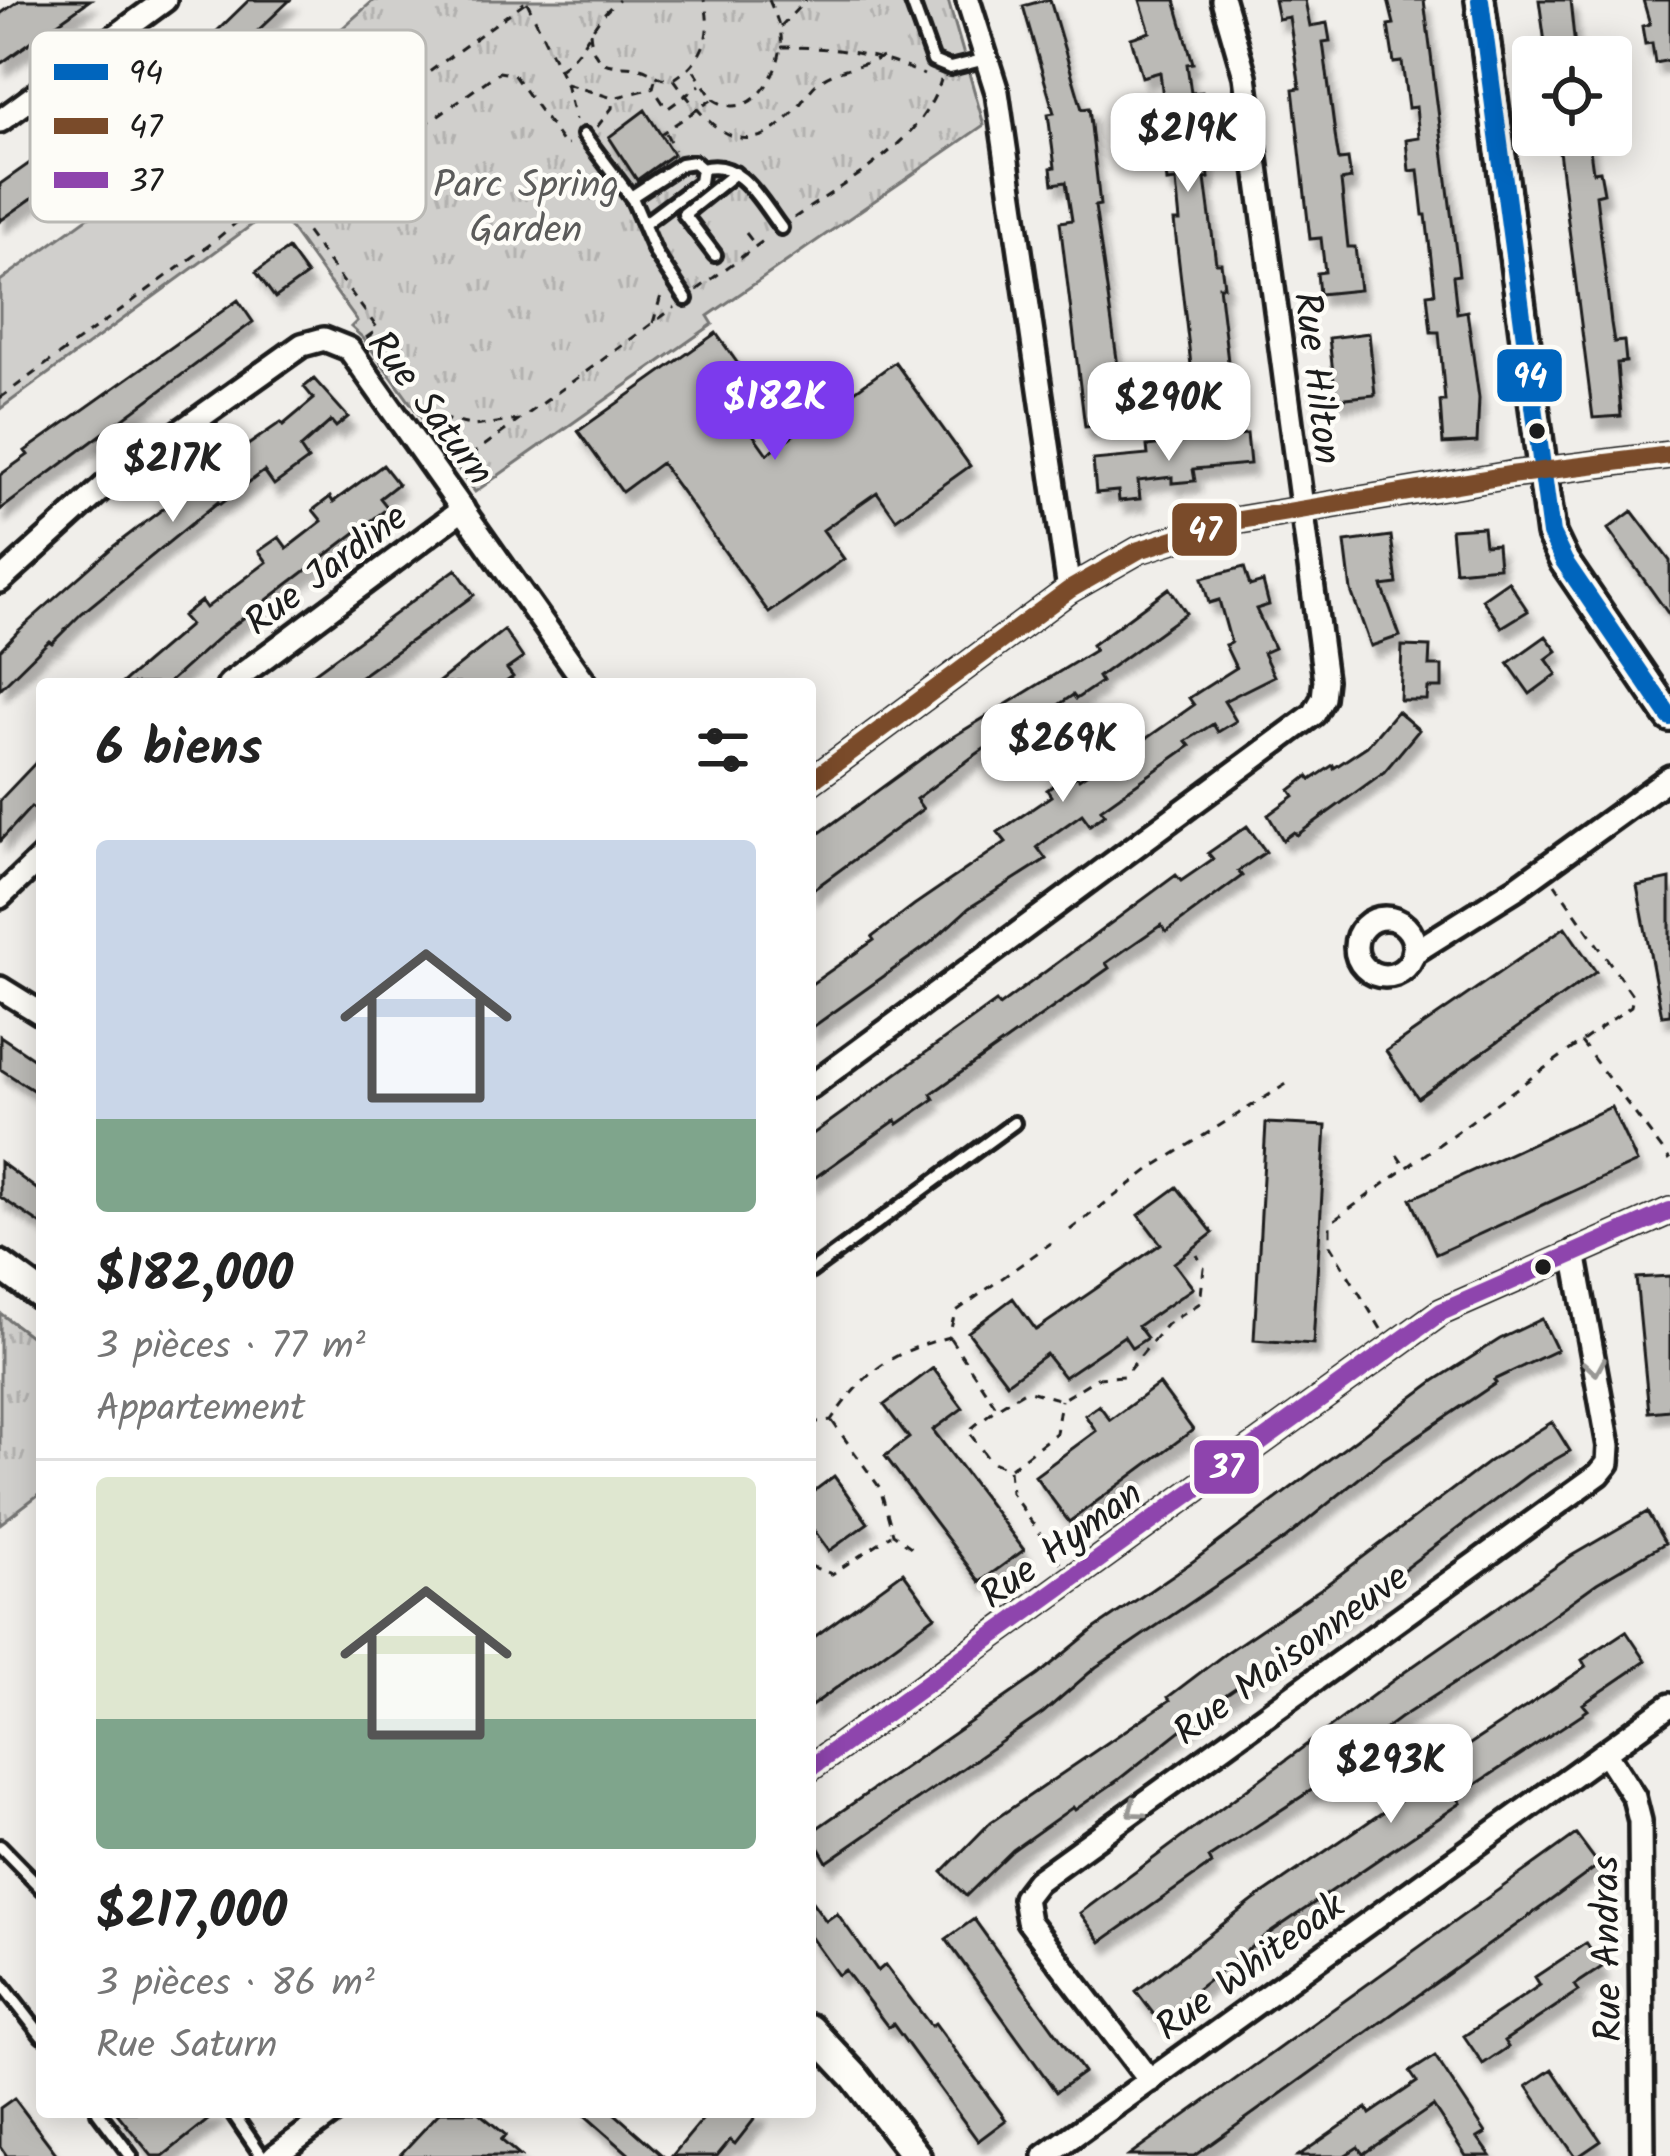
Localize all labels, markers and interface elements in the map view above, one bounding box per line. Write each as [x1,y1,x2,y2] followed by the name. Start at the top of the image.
[30,30,426,222] legend
[1512,36,1632,156] map controls
[1512,36,1632,156] button: locate
[129,49,163,102] text: 94
[1104,93,1272,195] pin: $219K
[1138,101,1238,163] text: $219K
[129,103,164,156] text: 47
[433,156,619,263] park label: Parc Spring Garden
[129,157,165,210] text: 37
[1274,289,1356,468] street label: Rue Hilton
[349,318,508,500] street label: Rue Saturn
[1495,347,1564,404] line badge: 94
[1513,352,1547,405] text: 94
[691,361,859,463] pin: $182K
[1085,362,1253,464] pin: $290K
[723,369,827,431] text: $182K
[1114,370,1224,432] text: $290K
[1526,420,1548,442] unlabelled marker
[89,423,257,525] pin: $217K
[123,431,223,493] text: $217K
[232,489,422,654] street label: Rue Jardine
[1170,501,1239,558] line badge: 47
[1188,506,1223,559] text: 47
[979,703,1147,805] pin: $269K
[96,710,262,791] text: 6 biens
[1008,711,1118,773] text: $269K
[690,717,756,783] icon: filters
[318,918,534,1134] icon: home
[96,1236,293,1317] text: $182,000
[1532,1256,1554,1278] unlabelled marker
[96,1317,366,1379] text: 3 pièces · 77 m²
[1581,1357,1607,1377] one-way arrow
[96,1379,305,1441] text: Appartement
[1192,1438,1261,1496] line badge: 37
[1209,1443,1245,1496] text: 37
[968,1466,1157,1627] street label: Rue Hyman
[1161,1549,1424,1763] street label: Rue Maisonneuve
[318,1555,534,1771] icon: home
[1307,1724,1475,1826] pin: $293K
[1336,1732,1446,1794] text: $293K
[1126,1796,1148,1818] one-way arrow
[1576,1855,1642,2043] street label: Rue Andras
[96,1873,287,1954] text: $217,000
[1143,1877,1360,2059] street label: Rue Whiteoak
[96,1954,375,2016] text: 3 pièces · 86 m²
[96,2016,277,2078] text: Rue Saturn

